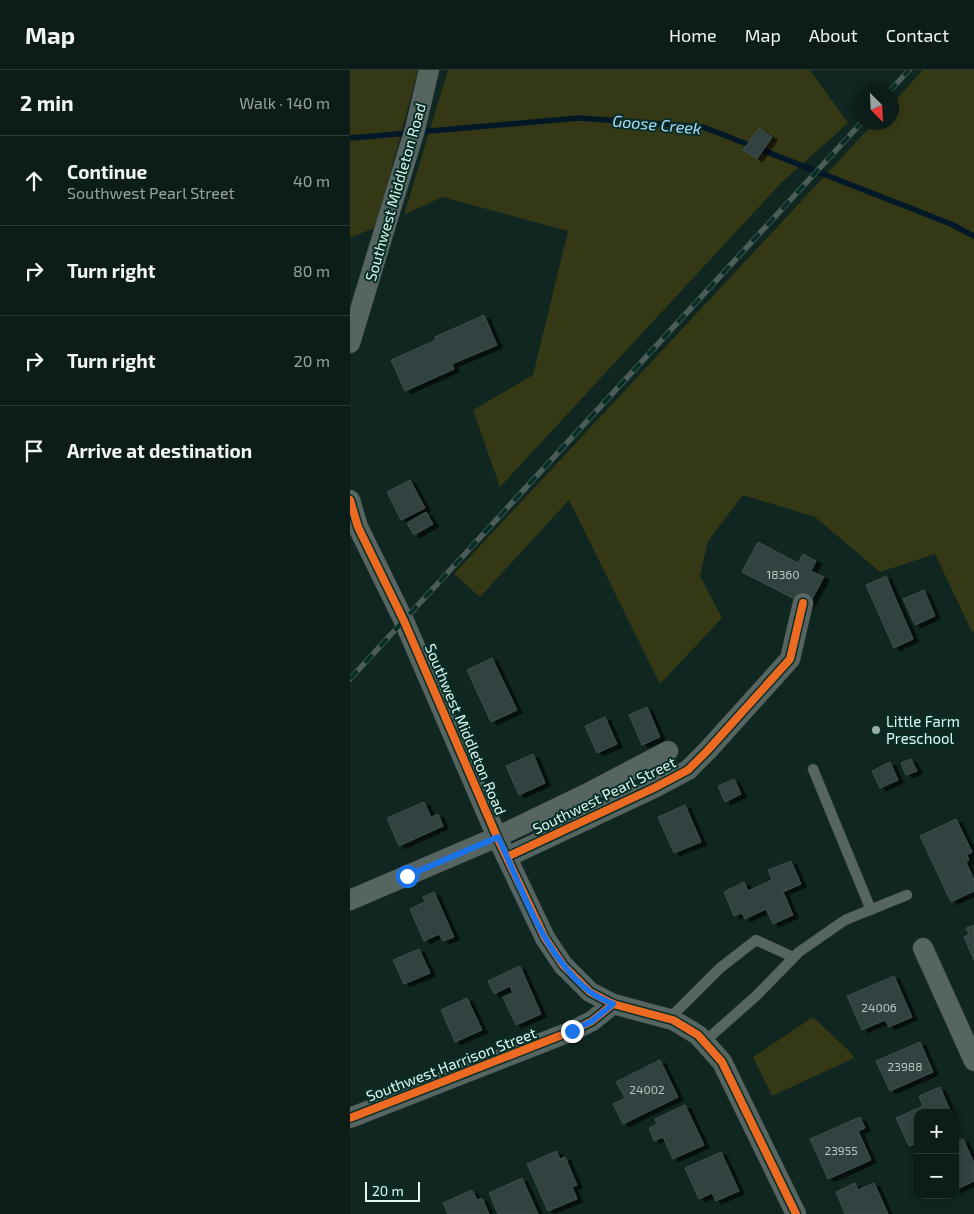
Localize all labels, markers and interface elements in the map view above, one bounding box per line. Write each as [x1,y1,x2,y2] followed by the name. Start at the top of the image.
[25,20,75,49] text: Map
[669,24,717,46] text: Home
[745,24,781,46] text: Map
[809,24,858,46] text: About
[886,24,949,46] text: Contact
[854,85,899,130] north arrow
[20,90,74,115] text: 2 min
[239,93,330,112] text: Walk · 140 m
[361,101,429,283] street label: Southwest Middleton Road
[612,111,702,137] water label: Goose Creek
[67,160,147,183] text: Continue
[20,167,48,195] icon: ahead
[293,171,330,190] text: 40 m
[67,183,235,202] text: Southwest Pearl Street
[20,257,48,285] icon: right
[67,259,155,282] text: Turn right
[293,261,330,280] text: 80 m
[20,347,48,375] icon: right
[67,349,155,372] text: Turn right
[294,351,330,370] text: 20 m
[20,437,48,465] icon: arrive
[67,439,252,462] text: Arrive at destination
[767,567,799,581] house number: 18360
[422,641,510,817] street label: Southwest Middleton Road
[886,712,960,747] place label: Little Farm Preschool
[870,724,882,736] marker: Little Farm Preschool
[529,752,679,838] street label: Southwest Pearl Street
[396,865,419,888] route start
[861,1000,897,1014] house number: 24006
[561,1020,584,1043] route end
[363,1023,539,1105] street label: Southwest Harrison Street
[888,1059,922,1073] house number: 23988
[629,1082,665,1096] house number: 24002
[914,1109,959,1199] map controls
[914,1109,959,1154] button: +
[824,1143,858,1157] house number: 23955
[914,1154,959,1199] button: −
[365,1179,420,1202] scale bar
[372,1182,404,1199] text: 20 m

